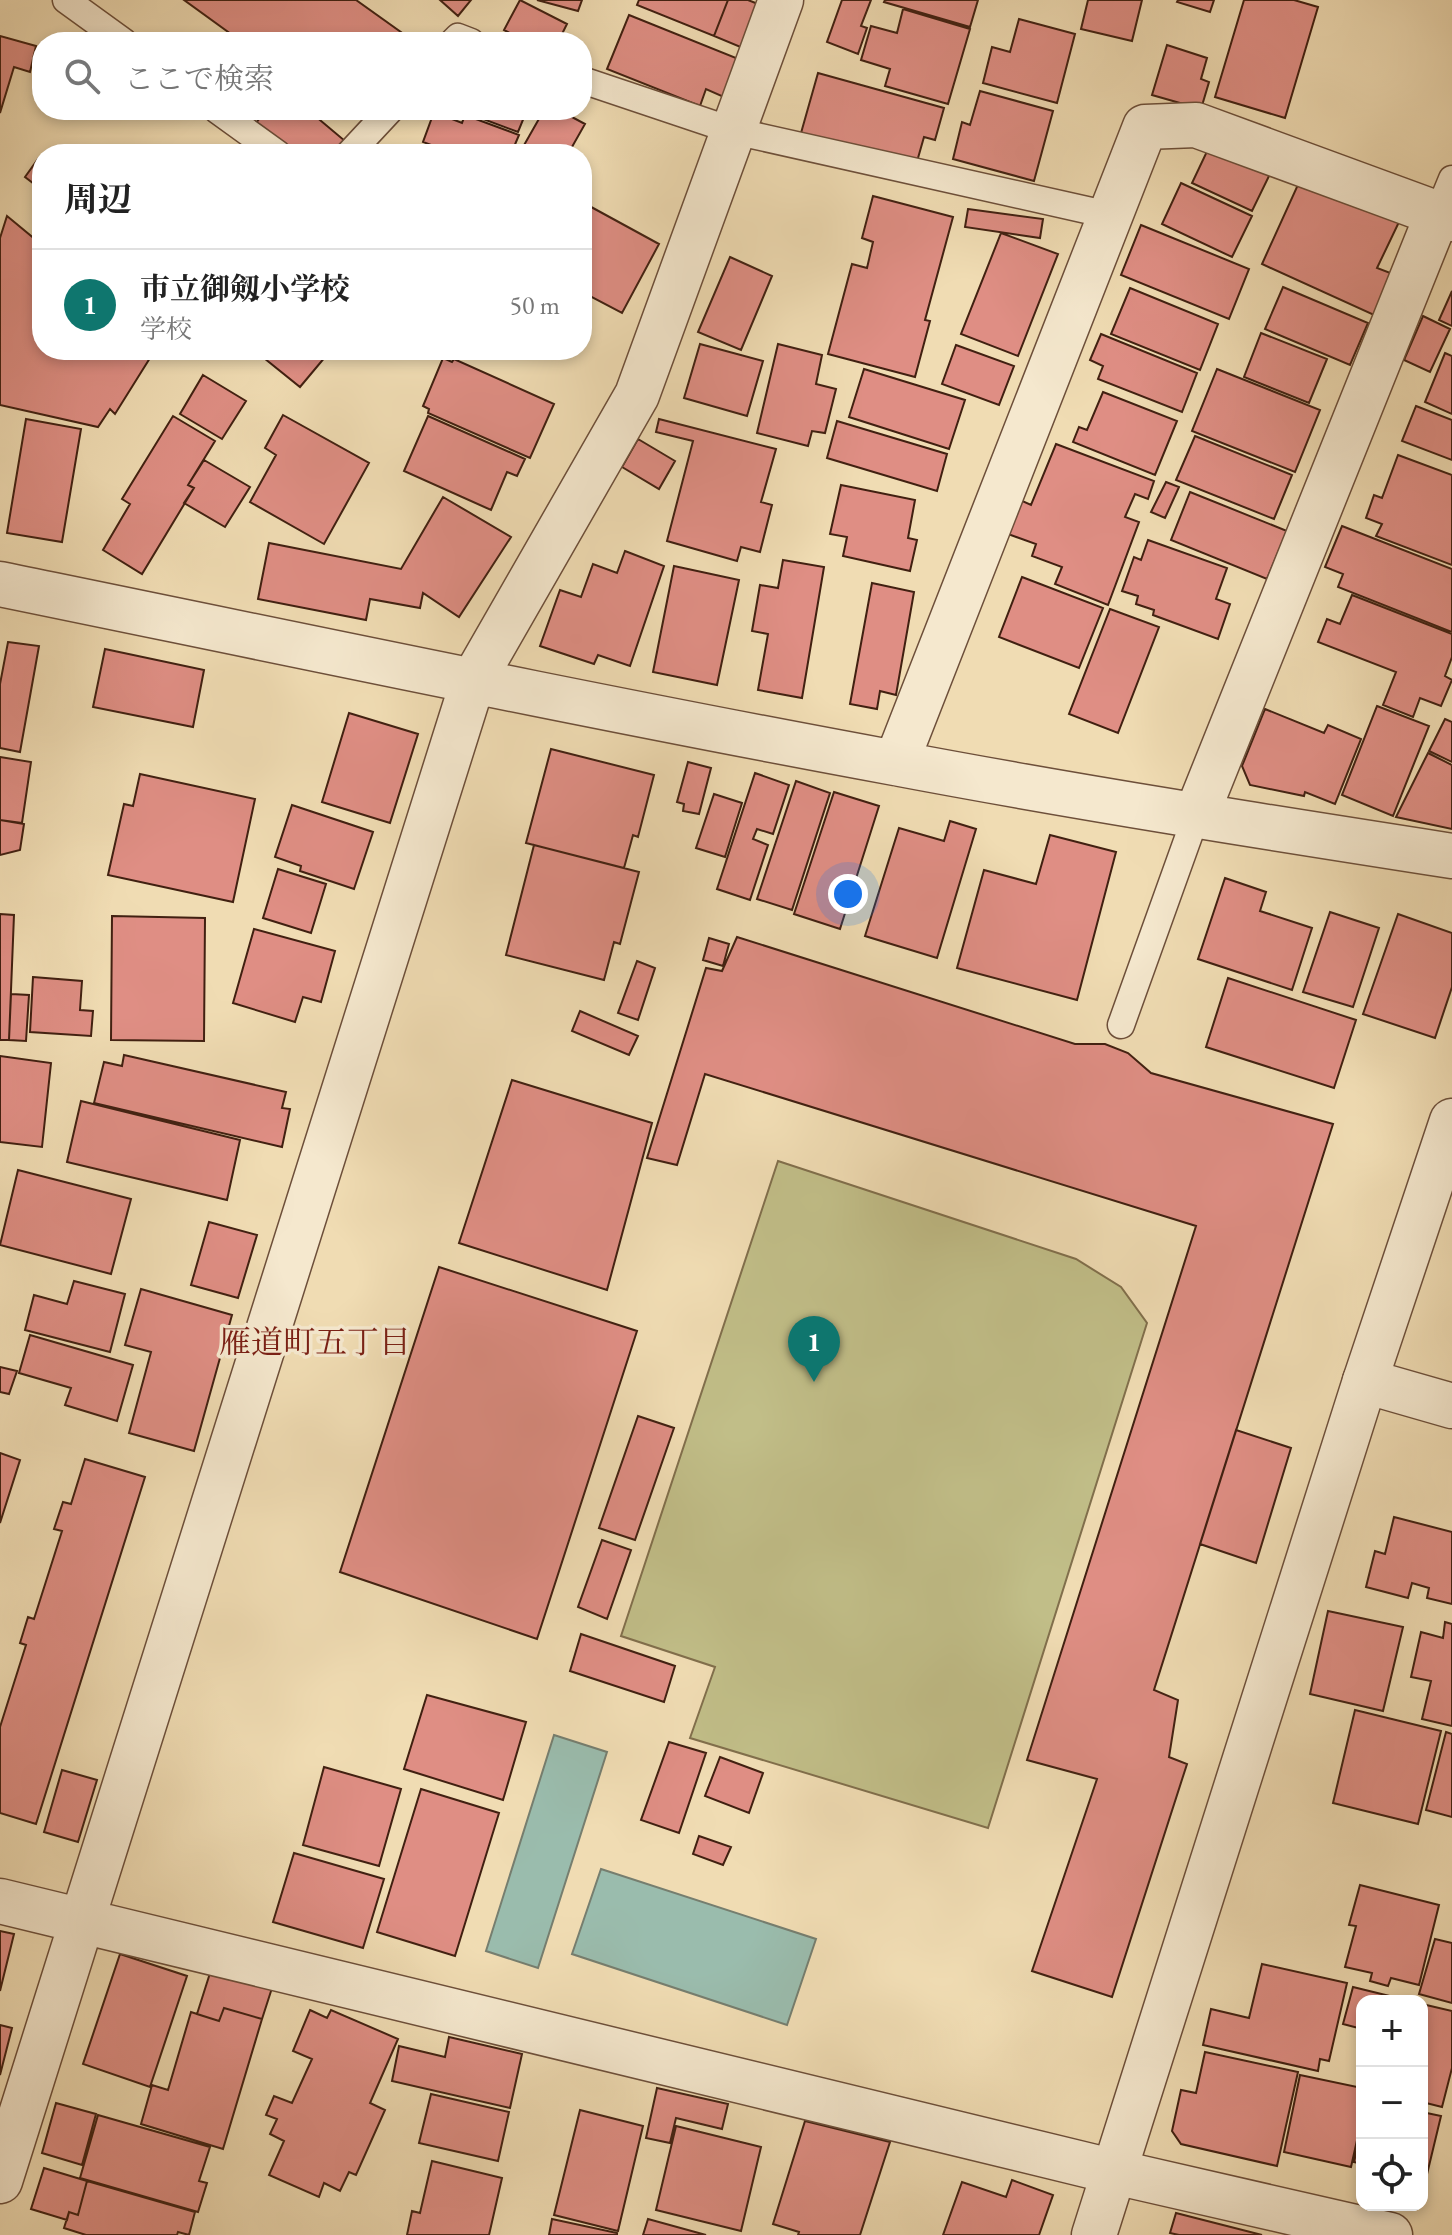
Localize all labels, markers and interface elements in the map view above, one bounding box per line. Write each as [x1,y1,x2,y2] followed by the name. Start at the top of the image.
[32,32,592,120] search box
[60,54,104,98] icon: search
[124,59,274,98] text: ここで検索
[64,177,132,221] text: 周辺
[140,269,350,308] text: 市立御剱小学校
[83,288,97,322] text: 1
[510,288,560,322] text: 50 m
[140,312,192,346] text: 学校
[828,874,868,914] your location
[788,1316,840,1382] pin: 1
[219,1321,411,1363] district label: 雁道町五丁目
[1356,1995,1428,2211] map controls
[1356,1995,1428,2067] button: +
[1356,2067,1428,2139] button: −
[1356,2139,1428,2211] button: locate

